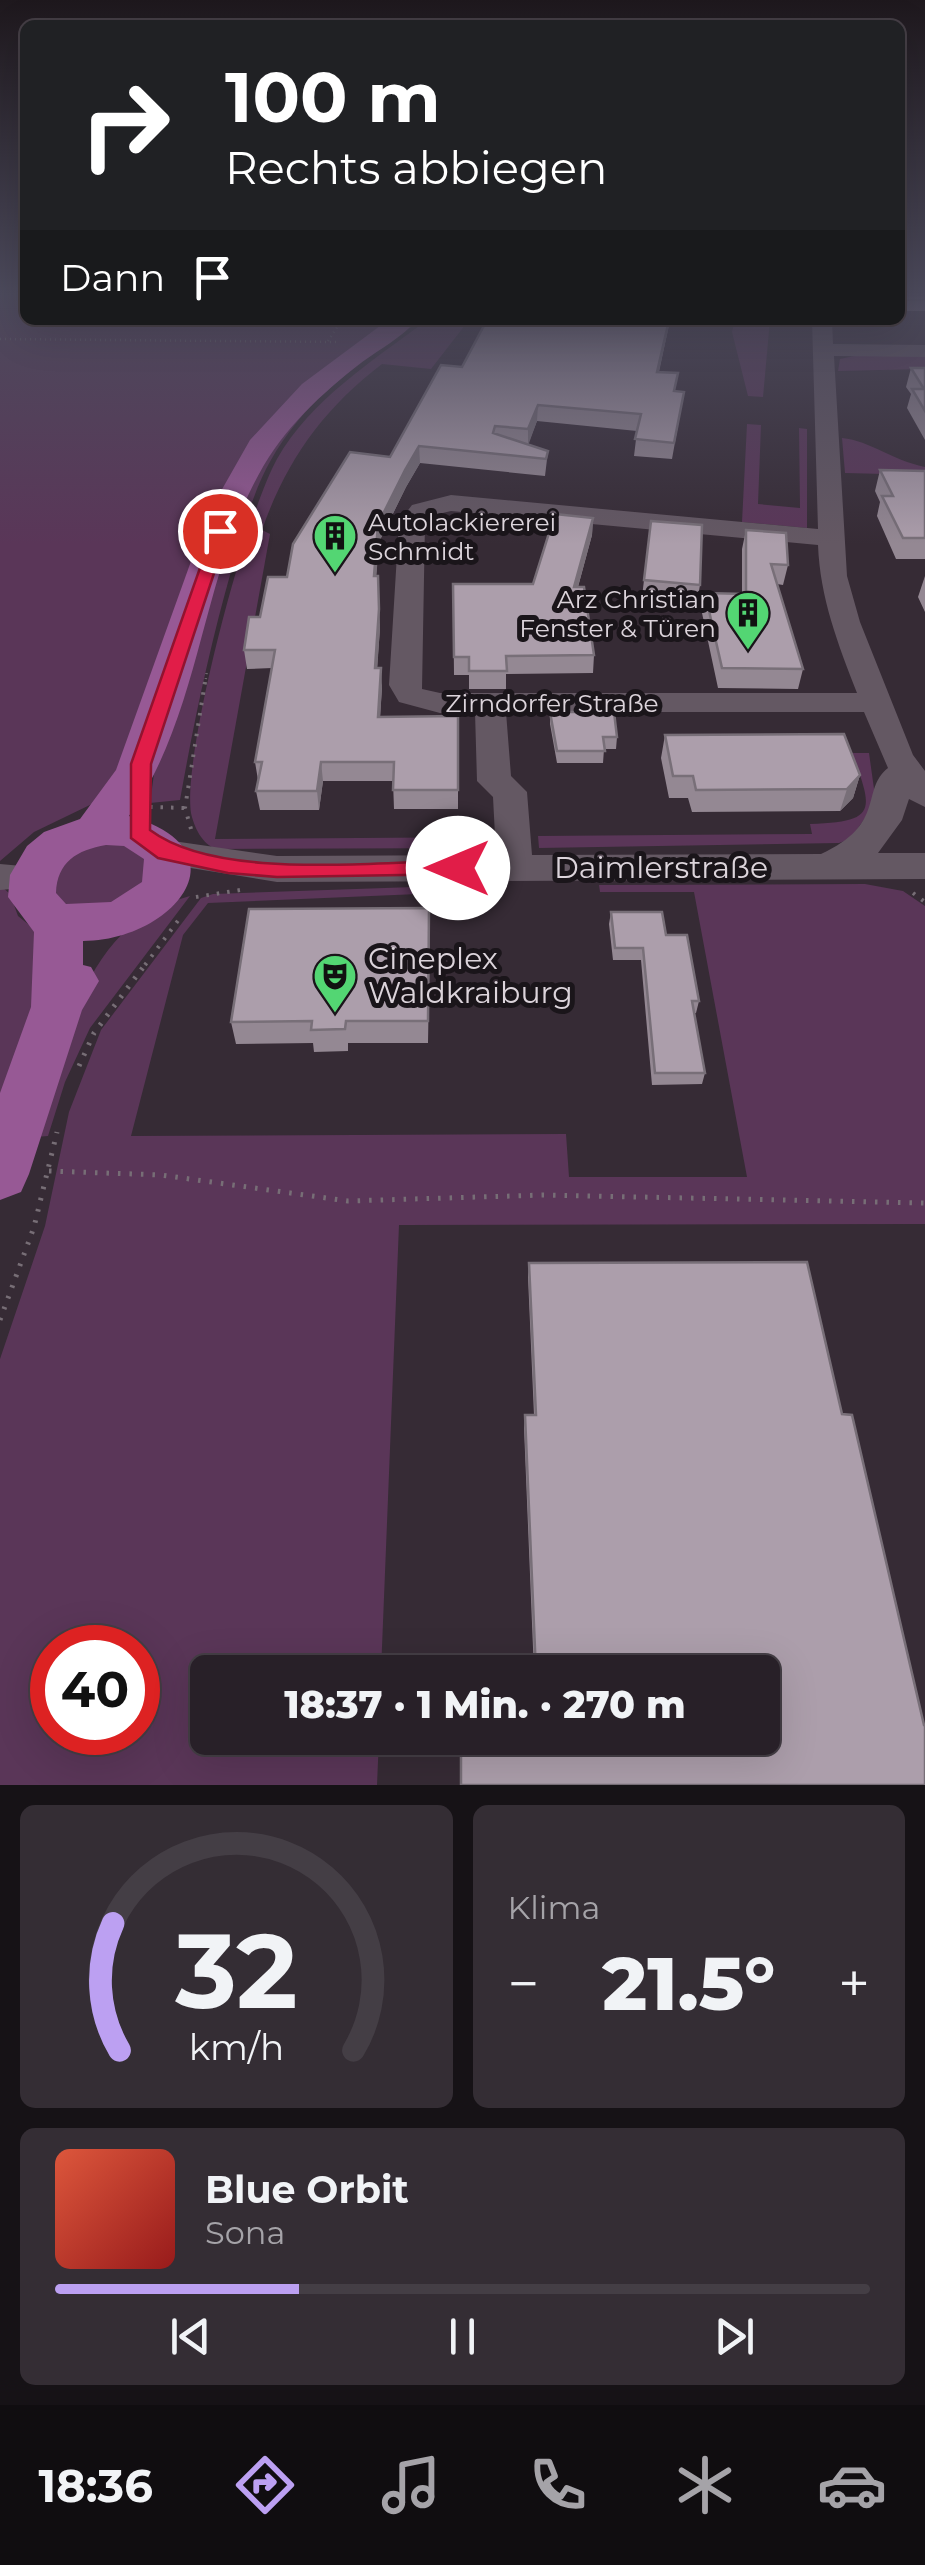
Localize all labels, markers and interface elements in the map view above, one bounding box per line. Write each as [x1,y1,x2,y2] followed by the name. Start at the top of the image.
[225,54,441,140] text: 100 m
[60,60,190,190] icon: right
[225,140,607,195] text: Rechts abbiegen
[185,250,240,305] icon: arrive
[60,254,165,301] text: Dann
[178,489,263,574] pin
[193,504,248,559] icon: arrive
[368,507,556,566] place label: Autolackiererei Schmidt
[312,513,358,574] building icon: Autolackiererei Schmidt
[519,584,716,643] place label: Arz Christian Fenster & Türen
[725,590,771,651] building icon: Arz Christian Fenster & Türen
[445,688,659,718] street label: Zirndorfer Straße
[406,816,510,920] position arrow
[554,849,768,886] street label: Daimlerstraße
[368,940,573,1011] place label: Cineplex Waldkraiburg
[312,953,358,1014] theatre icon: Cineplex Waldkraiburg
[30,1625,160,1755] speed limit sign: 40
[284,1681,686,1728] text: 18:37 · 1 Min. · 270 m
[508,1888,600,1927] text: Klima
[174,1907,297,2034] text: 32
[602,1937,775,2029] text: 21.5°
[508,1950,539,2017] text: −
[838,1950,870,2017] text: +
[189,2025,284,2069] text: km/h
[205,2166,409,2213] text: Blue Orbit
[205,2213,285,2252] text: Sona
[163,2309,218,2364] icon: previous
[435,2309,490,2364] icon: pause
[707,2309,762,2364] icon: next
[230,2450,300,2520] icon: directions
[376,2450,446,2520] icon: music
[523,2450,593,2520] icon: phone
[670,2450,740,2520] icon: climate
[817,2450,887,2520] icon: car
[38,2458,153,2513] text: 18:36

